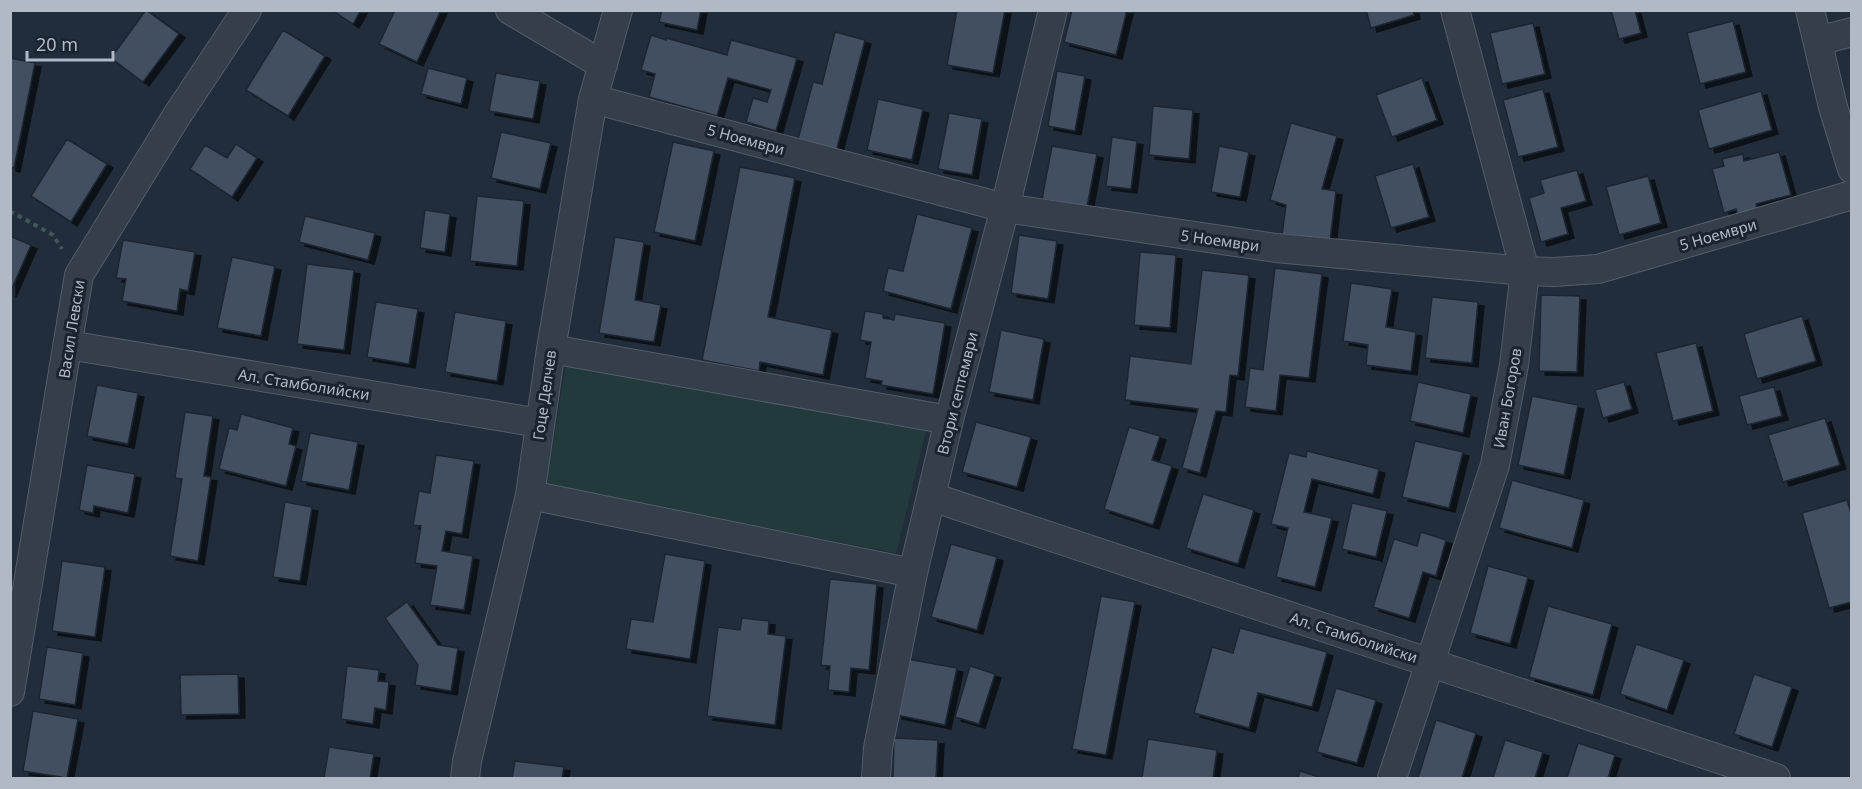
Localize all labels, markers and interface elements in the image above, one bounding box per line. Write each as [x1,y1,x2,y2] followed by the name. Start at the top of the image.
[27,24,112,62] scale bar
[36,32,78,56] text: 20 m
[705,119,787,159] street label: 5 Ноември
[1677,213,1759,255] street label: 5 Ноември
[1179,225,1261,255] street label: 5 Ноември
[53,278,89,380] street label: Васил Левски
[932,329,982,457] street label: Втори септември
[1488,346,1526,450] street label: Иван Богоров
[528,349,560,441] street label: Гоце Делчев
[237,364,371,404] street label: Ал. Стамболийски
[1288,607,1420,667] street label: Ал. Стамболийски

